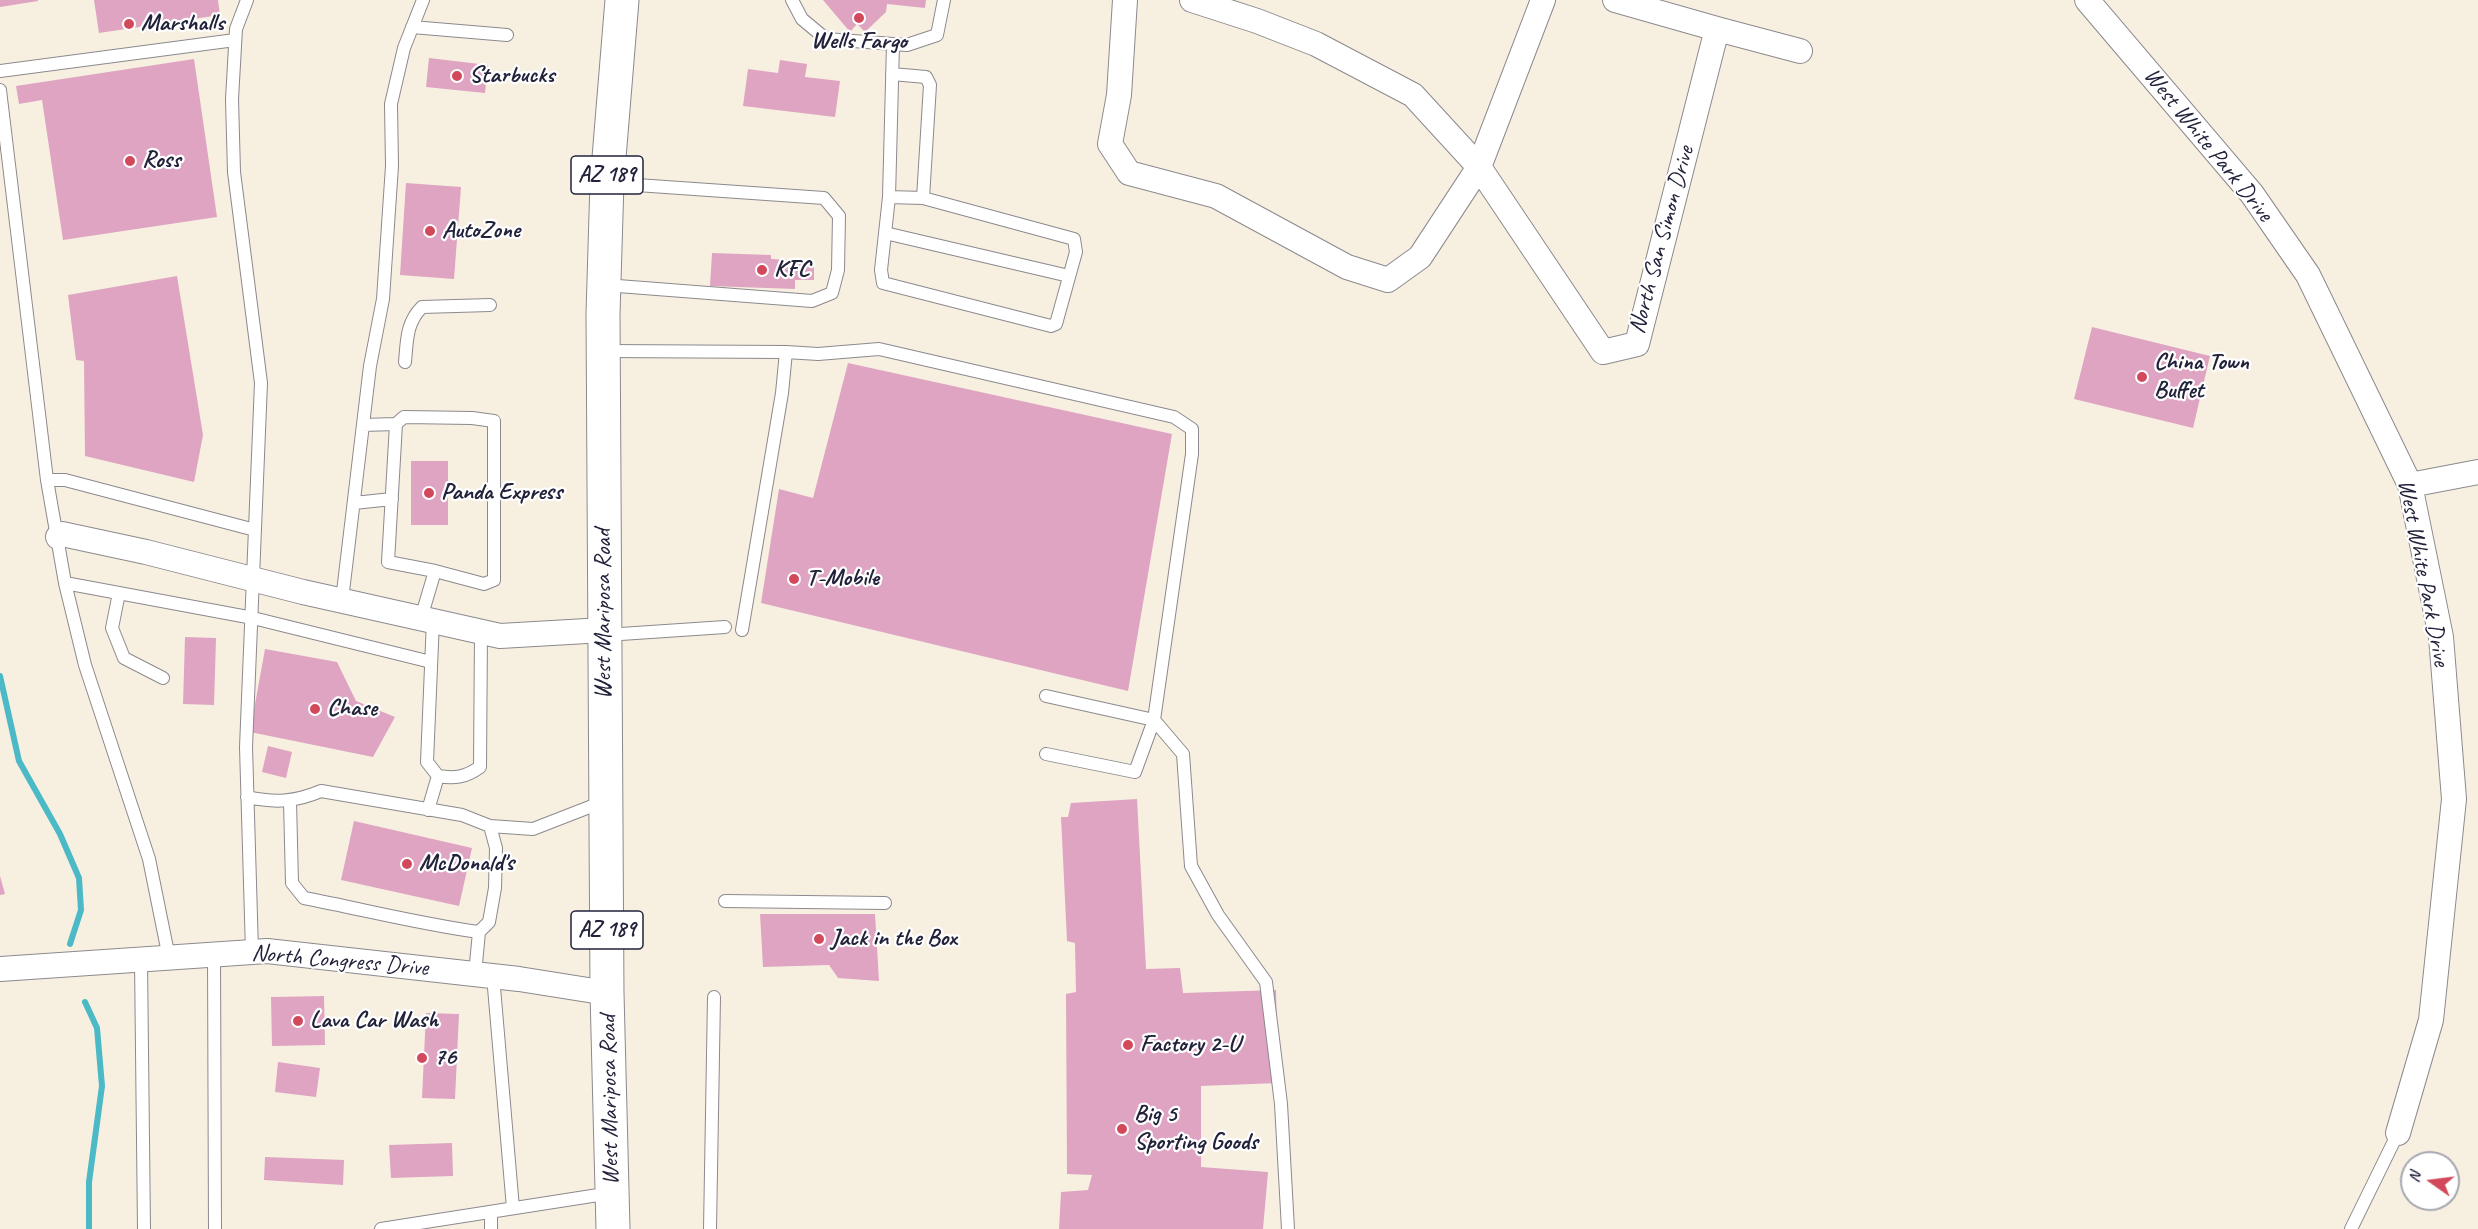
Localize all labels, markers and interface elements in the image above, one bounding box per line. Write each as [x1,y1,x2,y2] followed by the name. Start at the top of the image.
[141,10,224,38] place label: Marshalls
[852,11,866,25] marker: Wells Fargo
[122,17,136,31] marker: Marshalls
[811,28,907,56] place label: Wells Fargo
[469,62,554,90] place label: Starbucks
[2137,62,2279,228] street label: West White Park Drive
[450,69,464,83] marker: Starbucks
[1623,143,1701,337] street label: North San Simon Drive
[142,147,180,175] place label: Ross
[123,154,137,168] marker: Ross
[571,156,643,194] road number: AZ 189
[442,217,520,245] place label: AutoZone
[423,224,437,238] marker: AutoZone
[774,256,810,284] place label: KFC
[755,263,769,277] marker: KFC
[2154,349,2249,405] place label: China Town Buffet
[2135,370,2149,384] marker: China Town Buffet
[2391,477,2455,669] street label: West White Park Drive
[441,479,562,507] place label: Panda Express
[422,486,436,500] marker: Panda Express
[590,529,618,699] street label: West Mariposa Road
[806,565,879,593] place label: T-Mobile
[787,572,801,586] marker: T-Mobile
[327,695,377,723] place label: Chase
[308,702,322,716] marker: Chase
[419,850,514,878] place label: McDonald's
[400,857,414,871] marker: McDonald's
[571,911,643,949] road number: AZ 189
[831,925,956,953] place label: Jack in the Box
[812,932,826,946] marker: Jack in the Box
[251,939,429,983] street label: North Congress Drive
[310,1007,438,1035] place label: Lava Car Wash
[291,1014,305,1028] marker: Lava Car Wash
[594,1015,626,1185] street label: West Mariposa Road
[1140,1031,1239,1059] place label: Factory 2-U
[1121,1038,1135,1052] marker: Factory 2-U
[434,1044,456,1072] place label: 76
[415,1051,429,1065] marker: 76
[1134,1101,1258,1157] place label: Big 5 Sporting Goods
[1115,1122,1129,1136] marker: Big 5 Sporting Goods
[2400,1151,2460,1211] north arrow
[2404,1170,2425,1184] text: N

